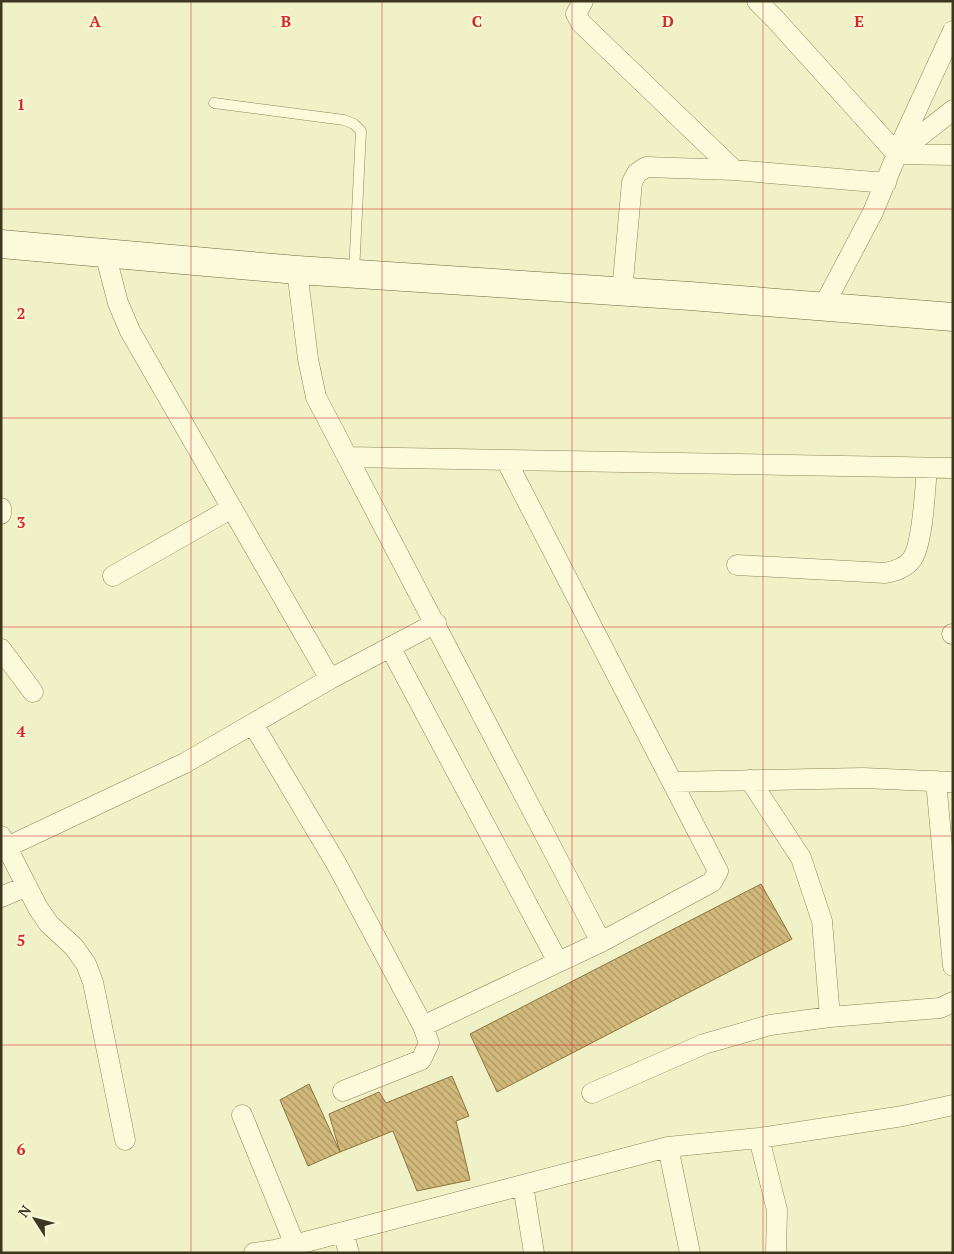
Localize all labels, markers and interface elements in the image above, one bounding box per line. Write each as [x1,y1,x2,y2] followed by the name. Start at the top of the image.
[89,10,101,32] text: A
[281,10,291,32] text: B
[472,10,482,32] text: C
[662,10,674,32] text: D
[854,10,864,32] text: E
[16,93,26,115] text: 1
[16,302,26,324] text: 2
[16,511,26,533] text: 3
[16,720,26,742] text: 4
[16,929,26,951] text: 5
[16,1138,26,1160] text: 6
[10,1194,60,1244] north arrow
[13,1201,35,1221] text: N

